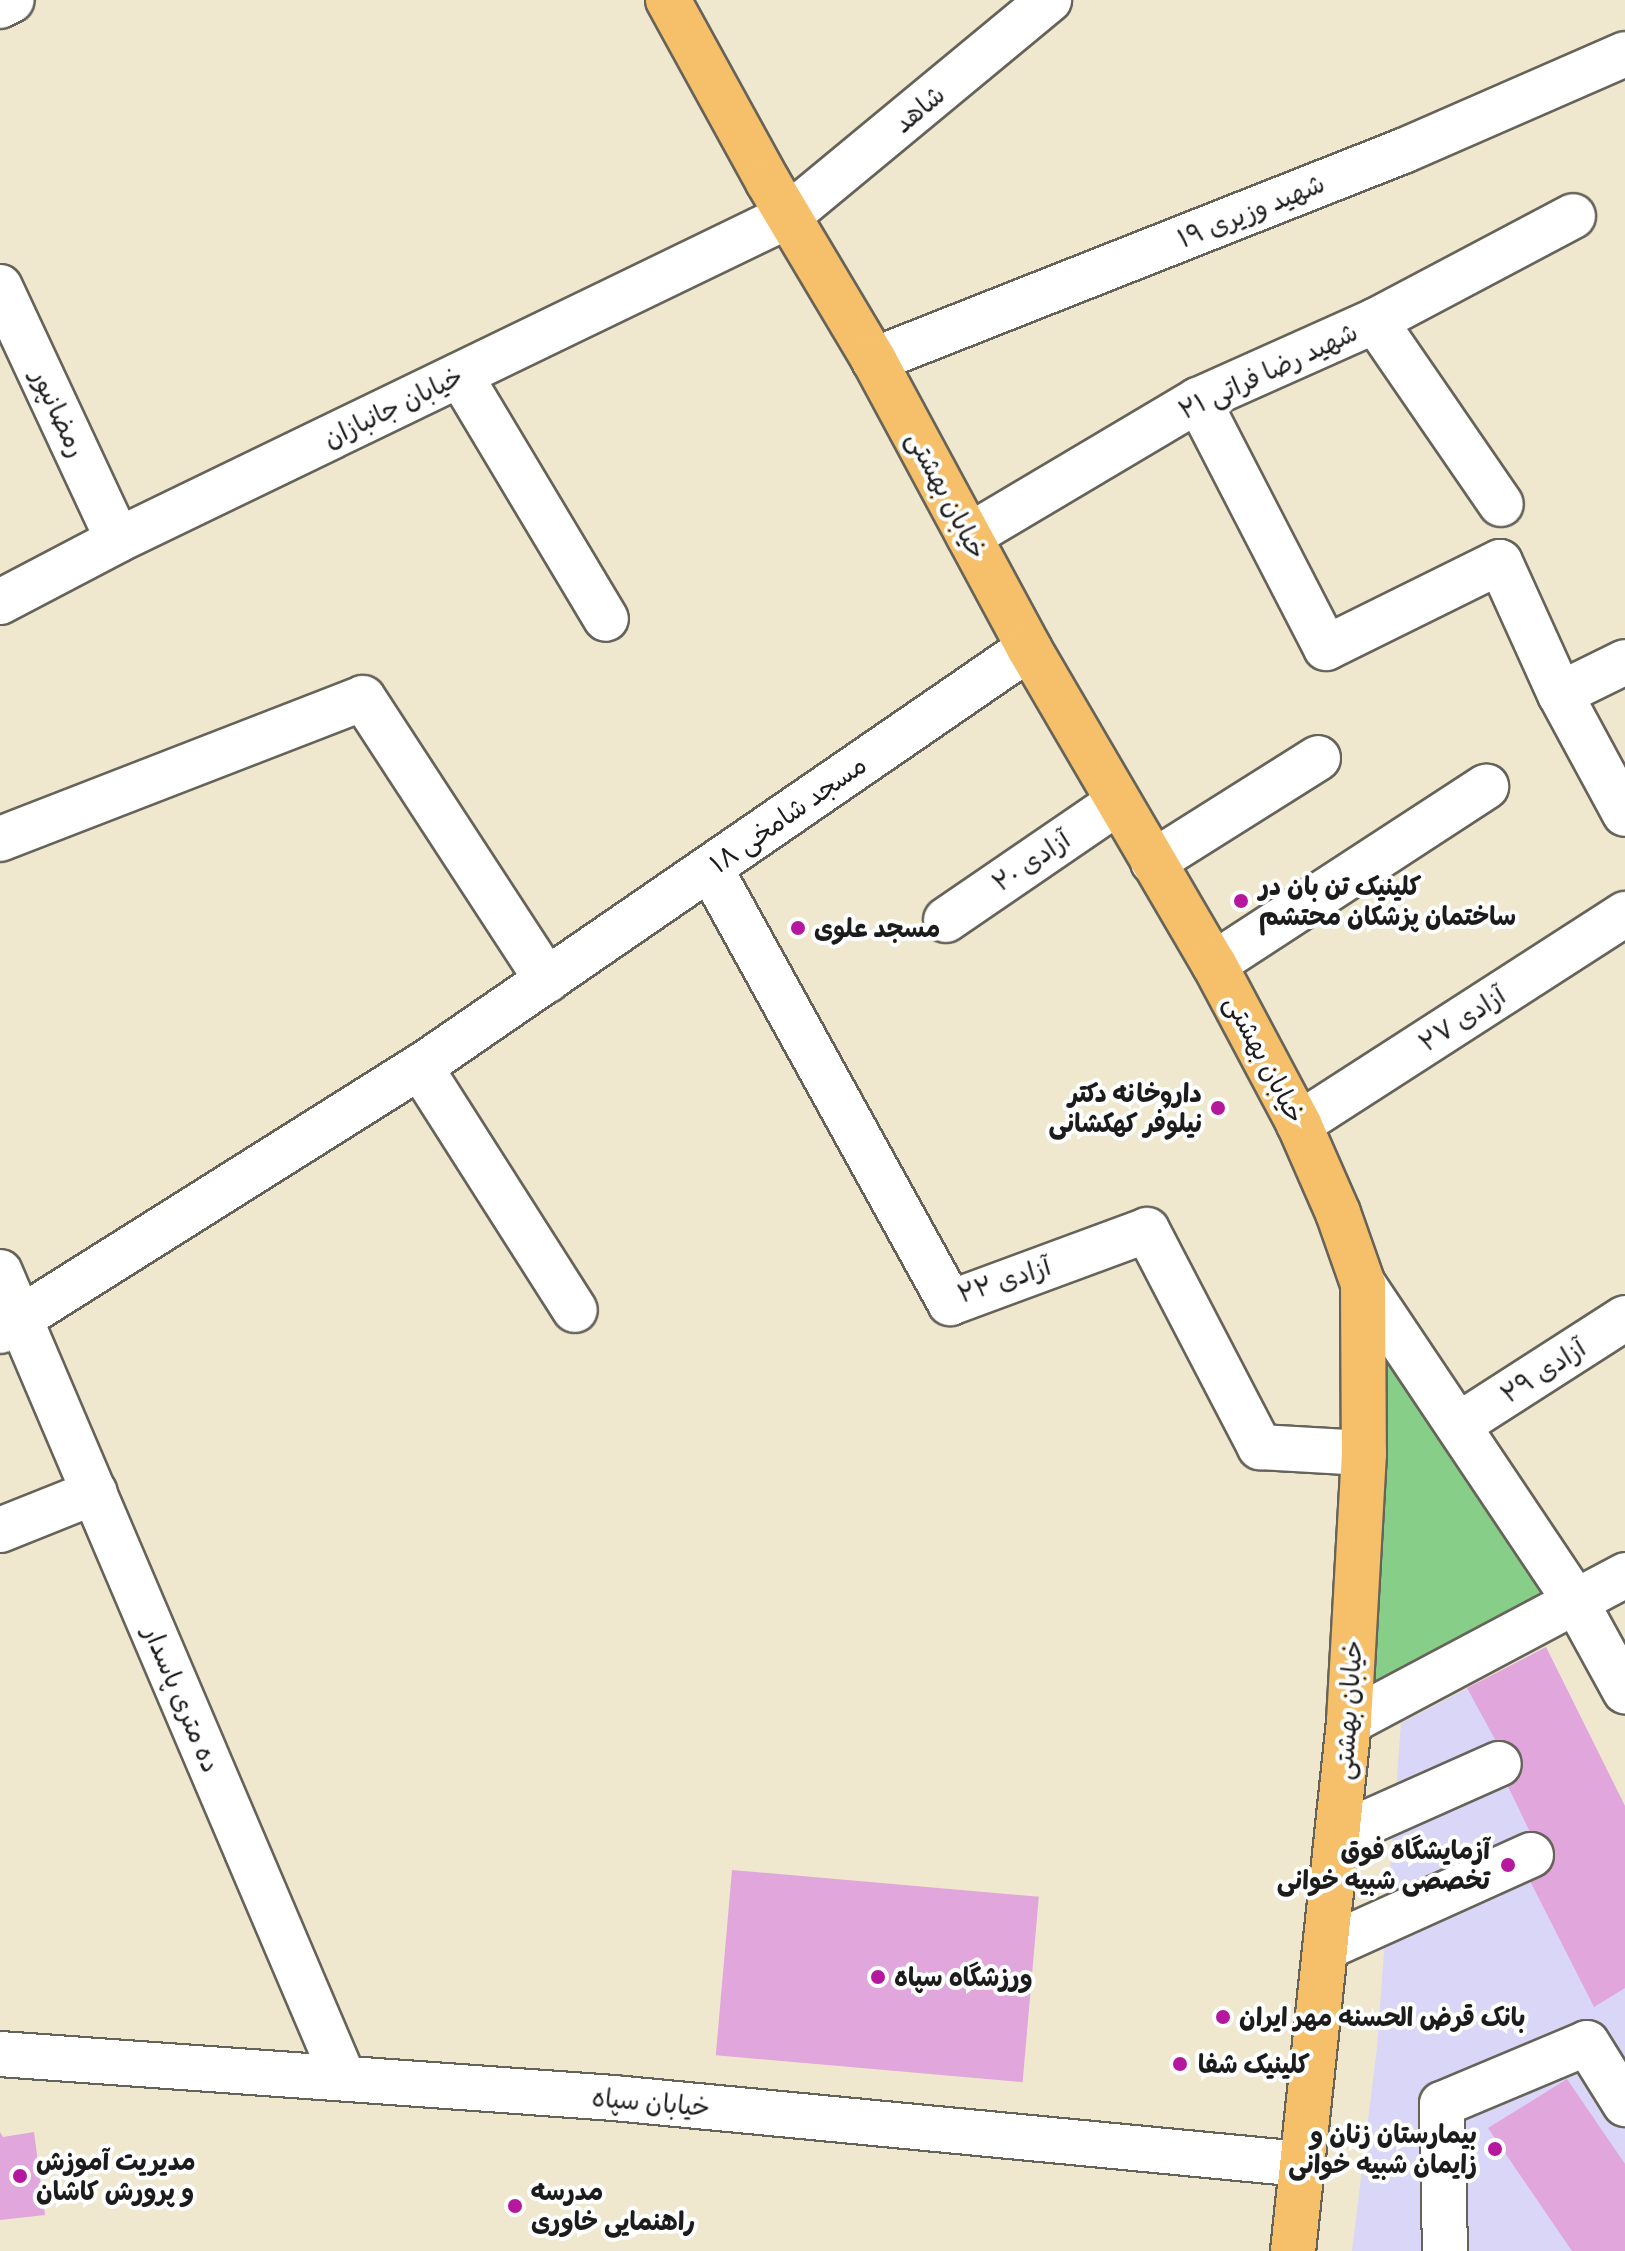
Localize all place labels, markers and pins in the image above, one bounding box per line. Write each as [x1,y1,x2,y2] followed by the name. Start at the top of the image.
[1259,870,1516,932] place label: کلینیک تن بان در ساختمان پزشکان محتشم
[1230,890,1252,912] marker: کلینیک تن بان در ساختمان پزشکان محتشم
[814,912,940,944] place label: مسجد علوی
[789,919,807,937] marker: مسجد علوی
[1049,1077,1202,1138] place label: داروخانه دکتر نیلوفر کهکشانی
[1209,1099,1227,1117] marker: داروخانه دکتر نیلوفر کهکشانی
[1277,1834,1490,1896] place label: آزمایشگاه فوق تخصصی شبیه خوانی
[1497,1854,1519,1876] marker: آزمایشگاه فوق تخصصی شبیه خوانی
[894,1961,1033,1993] place label: ورزشگاه سپاه
[869,1968,887,1986] marker: ورزشگاه سپاه
[1239,2001,1525,2033] place label: بانک قرض الحسنه مهر ایران
[1214,2008,1232,2026] marker: بانک قرض الحسنه مهر ایران
[1198,2048,1310,2080] place label: کلینیک شفا
[1169,2053,1191,2075] marker: کلینیک شفا
[1288,2118,1477,2180] place label: بیمارستان زنان و زایمان شبیه خوانی
[1484,2138,1506,2160] marker: بیمارستان زنان و زایمان شبیه خوانی
[36,2145,196,2206] place label: مدیریت آموزش و پرورش کاشان
[11,2167,29,2185] marker: مدیریت آموزش و پرورش کاشان
[531,2175,695,2236] place label: مدرسه راهنمایی خاوری
[506,2197,524,2215] marker: مدرسه راهنمایی خاوری

